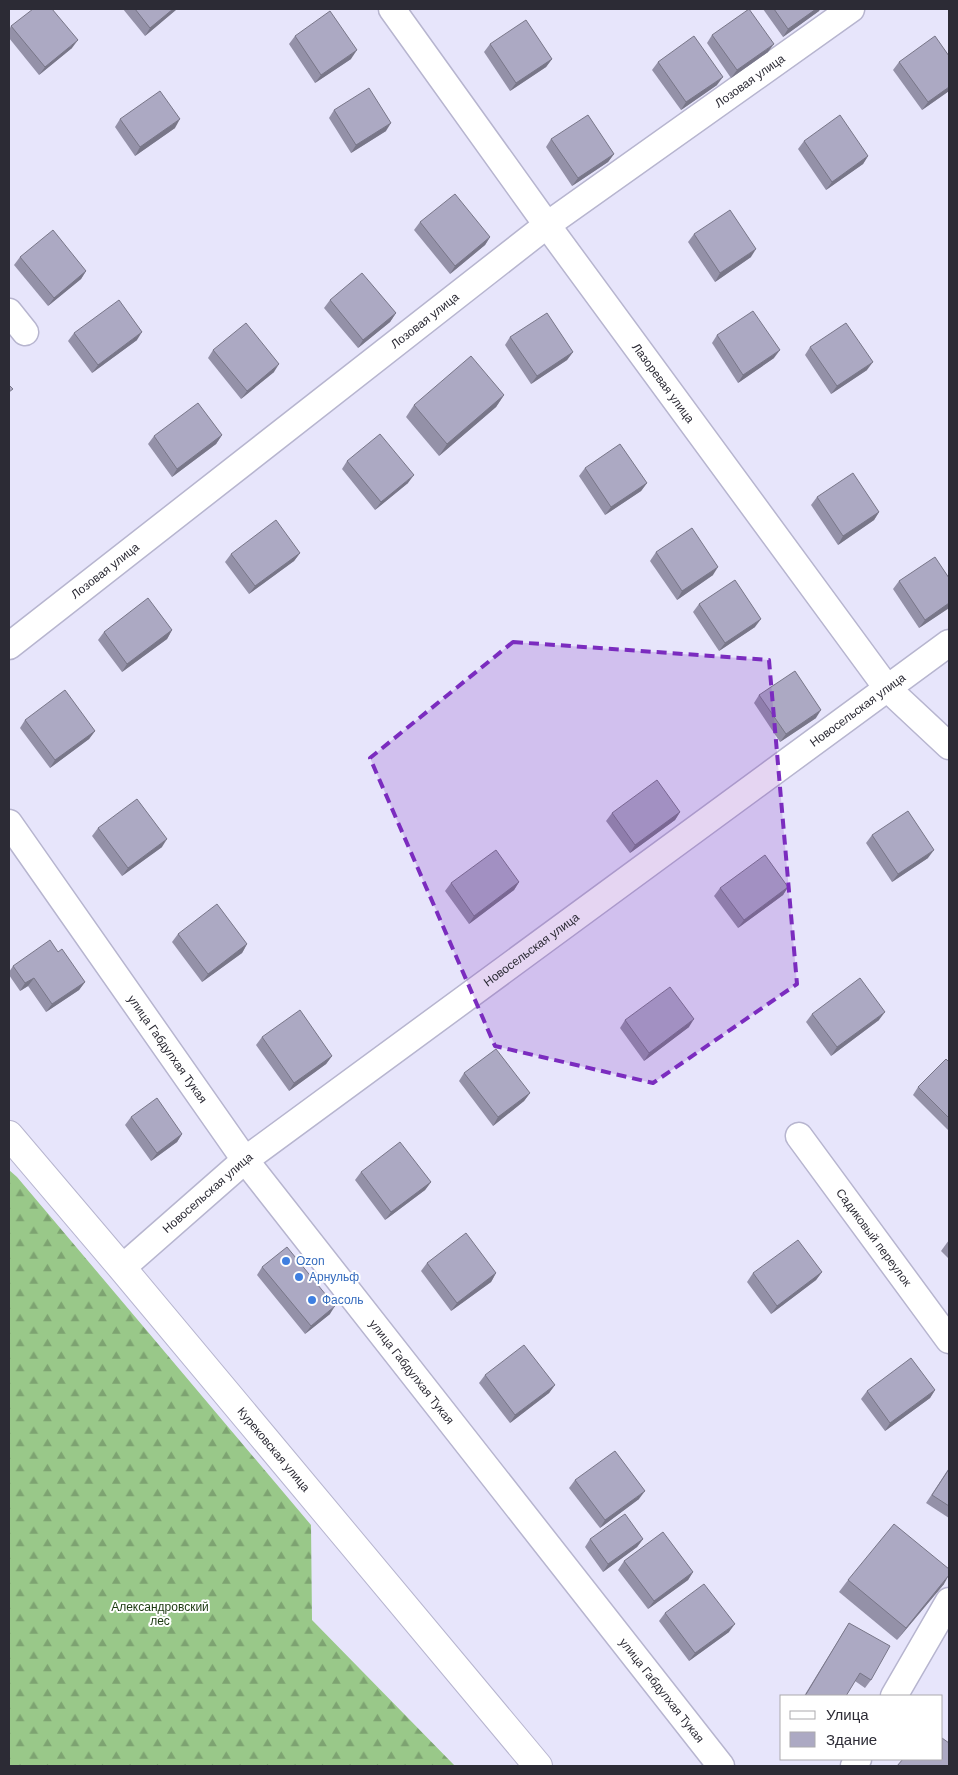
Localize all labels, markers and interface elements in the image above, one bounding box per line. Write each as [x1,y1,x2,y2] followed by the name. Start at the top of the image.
[712,51,788,110] street label: Лозовая улица
[388,290,462,351] street label: Лозовая улица
[629,340,697,426] street label: Лазоревая улица
[68,540,142,602] street label: Лозовая улица
[807,670,909,750] street label: Новосельская улица
[481,910,582,989] street label: Новосельская улица
[125,992,210,1106] street label: улица Габдулхая Тукая
[160,1150,256,1236] street label: Новосельская улица
[833,1186,915,1290] street label: Садиковый переулок
[296,1254,325,1268] place label: Ozon
[280,1255,292,1267] marker: Ozon
[309,1270,359,1284] place label: Арнульф
[293,1271,305,1283] marker: Арнульф
[322,1293,364,1307] place label: Фасоль
[306,1294,318,1306] marker: Фасоль
[366,1317,457,1427] street label: улица Габдулхая Тукая
[234,1404,313,1495] street label: Курековская улица
[111,1600,209,1628] park label: Александровский лес
[616,1636,707,1745] street label: улица Габдулхая Тукая
[780,1695,943,1760] legend
[826,1706,869,1723] text: Улица
[826,1731,877,1748] text: Здание

